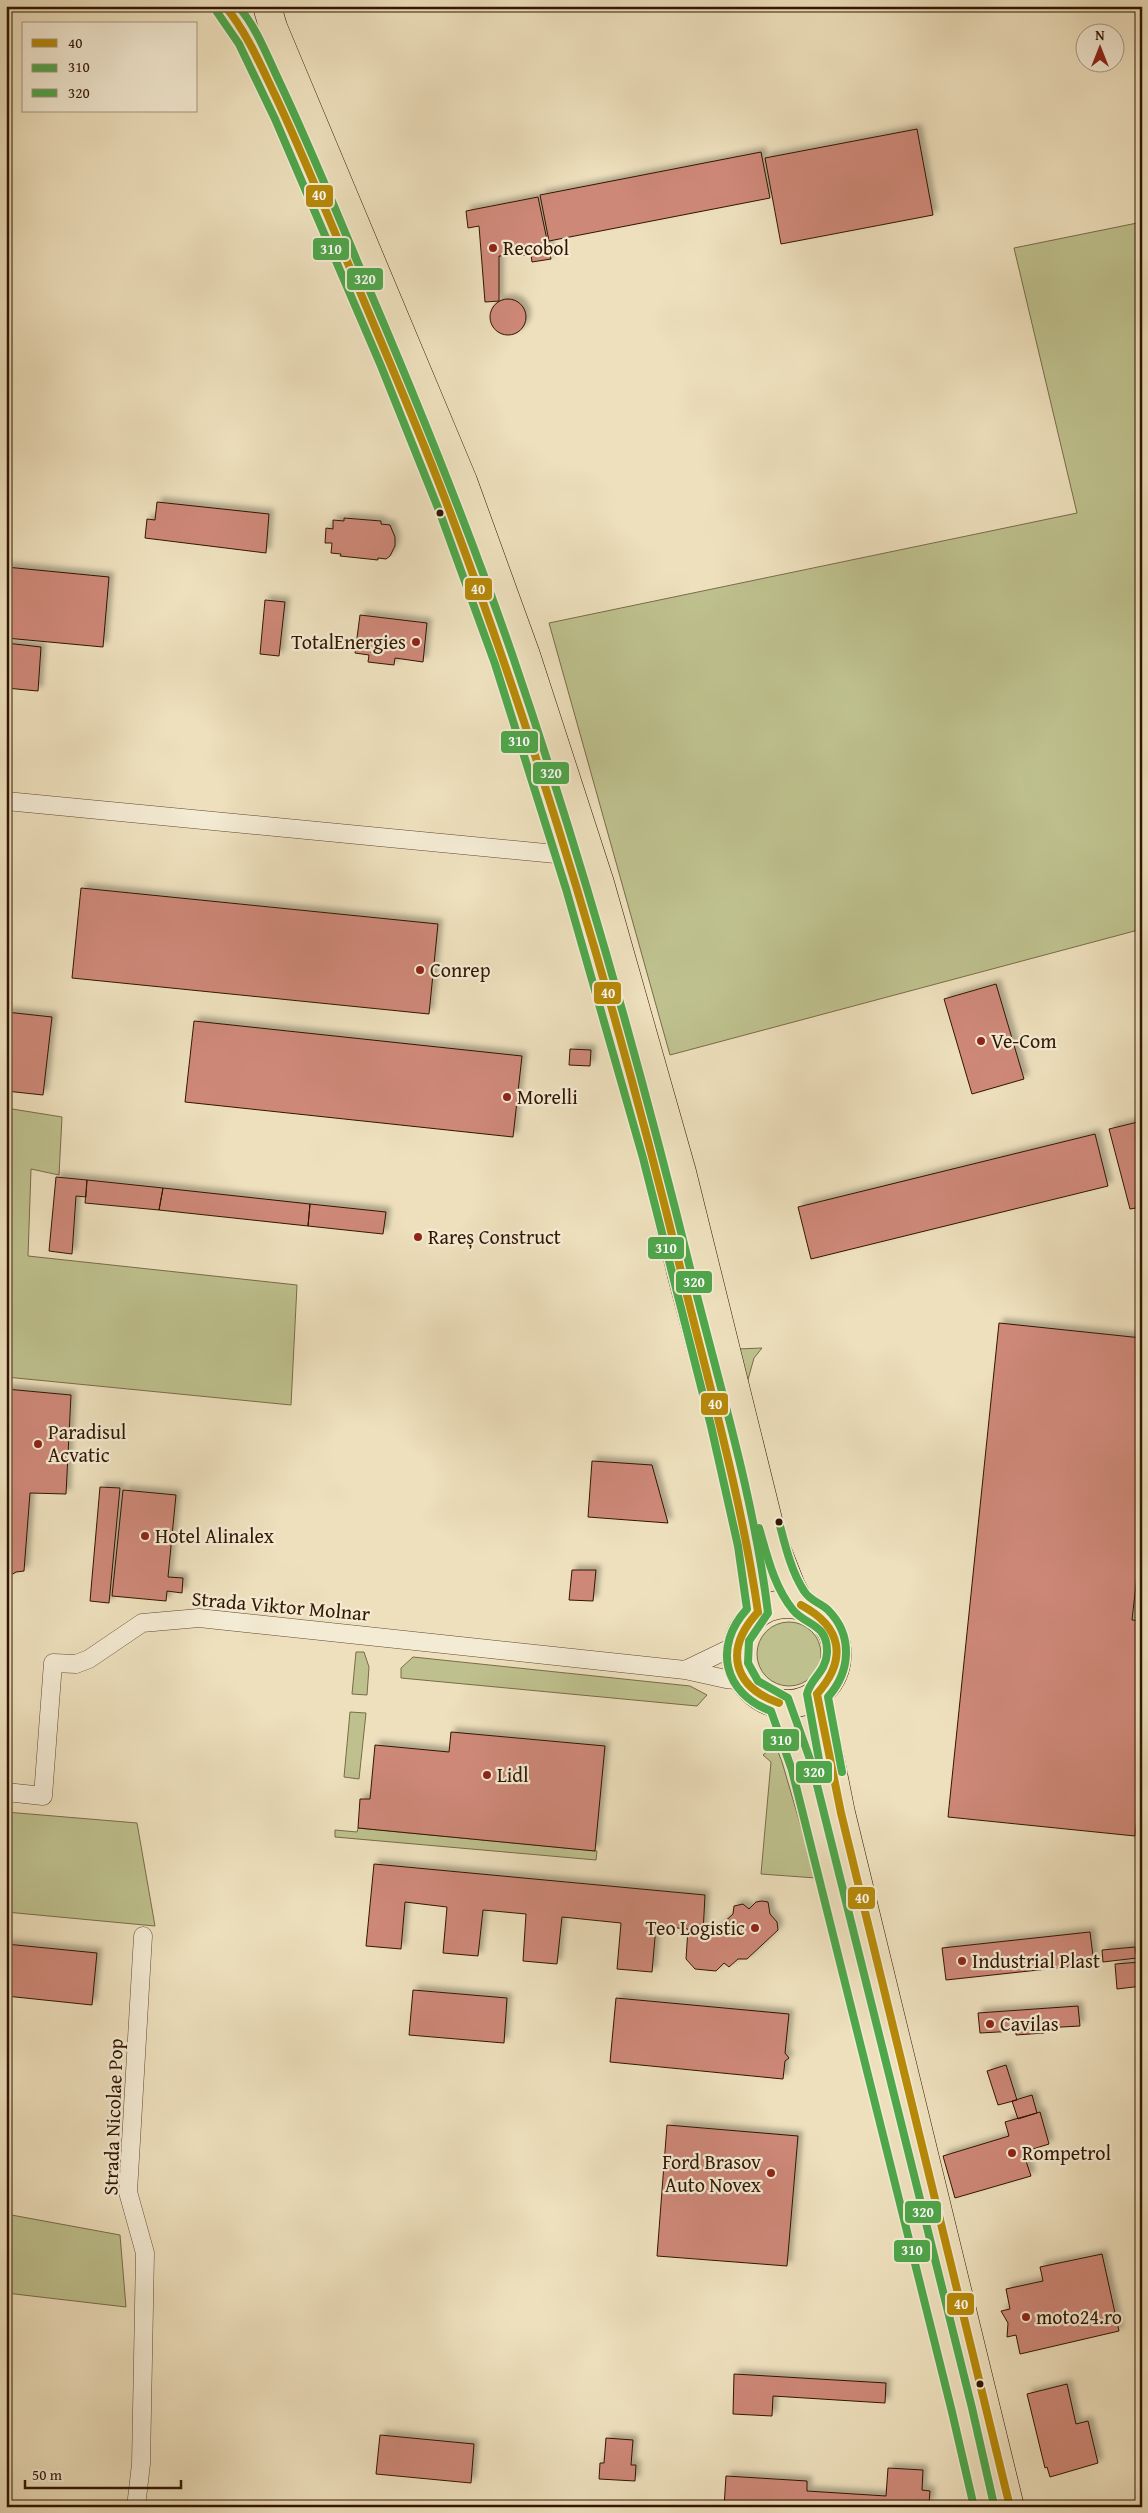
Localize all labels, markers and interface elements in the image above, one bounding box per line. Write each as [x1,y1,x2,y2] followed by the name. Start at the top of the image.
[22,22,198,112] legend
[1076,22,1126,72] north arrow
[1095,25,1105,45] text: N
[68,32,82,53] text: 40
[68,56,90,77] text: 310
[68,82,90,103] text: 320
[305,184,334,208] line badge: 40
[312,185,326,205] text: 40
[503,233,570,262] place label: Recobol
[312,237,350,261] line badge: 310
[320,239,342,259] text: 310
[487,242,499,254] marker: Recobol
[346,267,384,291] line badge: 320
[354,269,376,289] text: 320
[435,508,445,518] unlabelled marker
[464,577,493,601] line badge: 40
[471,579,485,599] text: 40
[291,627,406,656] place label: TotalEnergies
[410,636,422,648] marker: TotalEnergies
[500,730,539,754] line badge: 310
[508,731,530,751] text: 310
[532,761,570,785] line badge: 320
[540,763,562,783] text: 320
[430,955,491,984] place label: Conrep
[414,964,426,976] marker: Conrep
[593,981,622,1005] line badge: 40
[601,983,615,1003] text: 40
[991,1026,1057,1055] place label: Ve-Com
[975,1035,987,1047] marker: Ve-Com
[517,1082,578,1111] place label: Morelli
[501,1091,513,1103] marker: Morelli
[428,1222,561,1251] place label: Rareș Construct
[412,1231,424,1243] marker: Rareș Construct
[647,1236,685,1260] line badge: 310
[655,1238,677,1258] text: 310
[675,1270,713,1294] line badge: 320
[683,1272,705,1292] text: 320
[700,1392,729,1416] line badge: 40
[708,1394,722,1414] text: 40
[48,1417,127,1469] place label: Paradisul Acvatic
[32,1438,44,1450] marker: Paradisul Acvatic
[774,1517,784,1527] unlabelled marker
[155,1521,275,1550] place label: Hotel Alinalex
[139,1530,151,1542] marker: Hotel Alinalex
[191,1583,371,1628] street label: Strada Viktor Molnar
[762,1728,800,1752] line badge: 310
[770,1730,792,1750] text: 310
[497,1760,529,1789] place label: Lidl
[795,1760,833,1784] line badge: 320
[803,1762,825,1782] text: 320
[481,1769,493,1781] marker: Lidl
[847,1886,876,1910] line badge: 40
[855,1888,869,1908] text: 40
[646,1913,745,1942] place label: Teo Logistic
[749,1922,761,1934] marker: Teo Logistic
[972,1946,1100,1975] place label: Industrial Plast
[956,1955,968,1967] marker: Industrial Plast
[1000,2009,1059,2038] place label: Cavilas
[984,2018,996,2030] marker: Cavilas
[95,2038,130,2196] street label: Strada Nicolae Pop
[1022,2138,1111,2167] place label: Rompetrol
[662,2147,762,2199] place label: Ford Brasov Auto Novex
[1006,2147,1018,2159] marker: Rompetrol
[765,2167,777,2179] marker: Ford Brasov Auto Novex
[904,2200,942,2224] line badge: 320
[912,2202,934,2222] text: 320
[893,2239,931,2263] line badge: 310
[901,2240,923,2260] text: 310
[946,2292,975,2316] line badge: 40
[954,2294,968,2314] text: 40
[1036,2302,1122,2331] place label: moto24.ro
[1020,2311,1032,2323] marker: moto24.ro
[975,2379,985,2389] unlabelled marker
[25,2458,181,2490] scale bar
[32,2464,63,2485] text: 50 m

